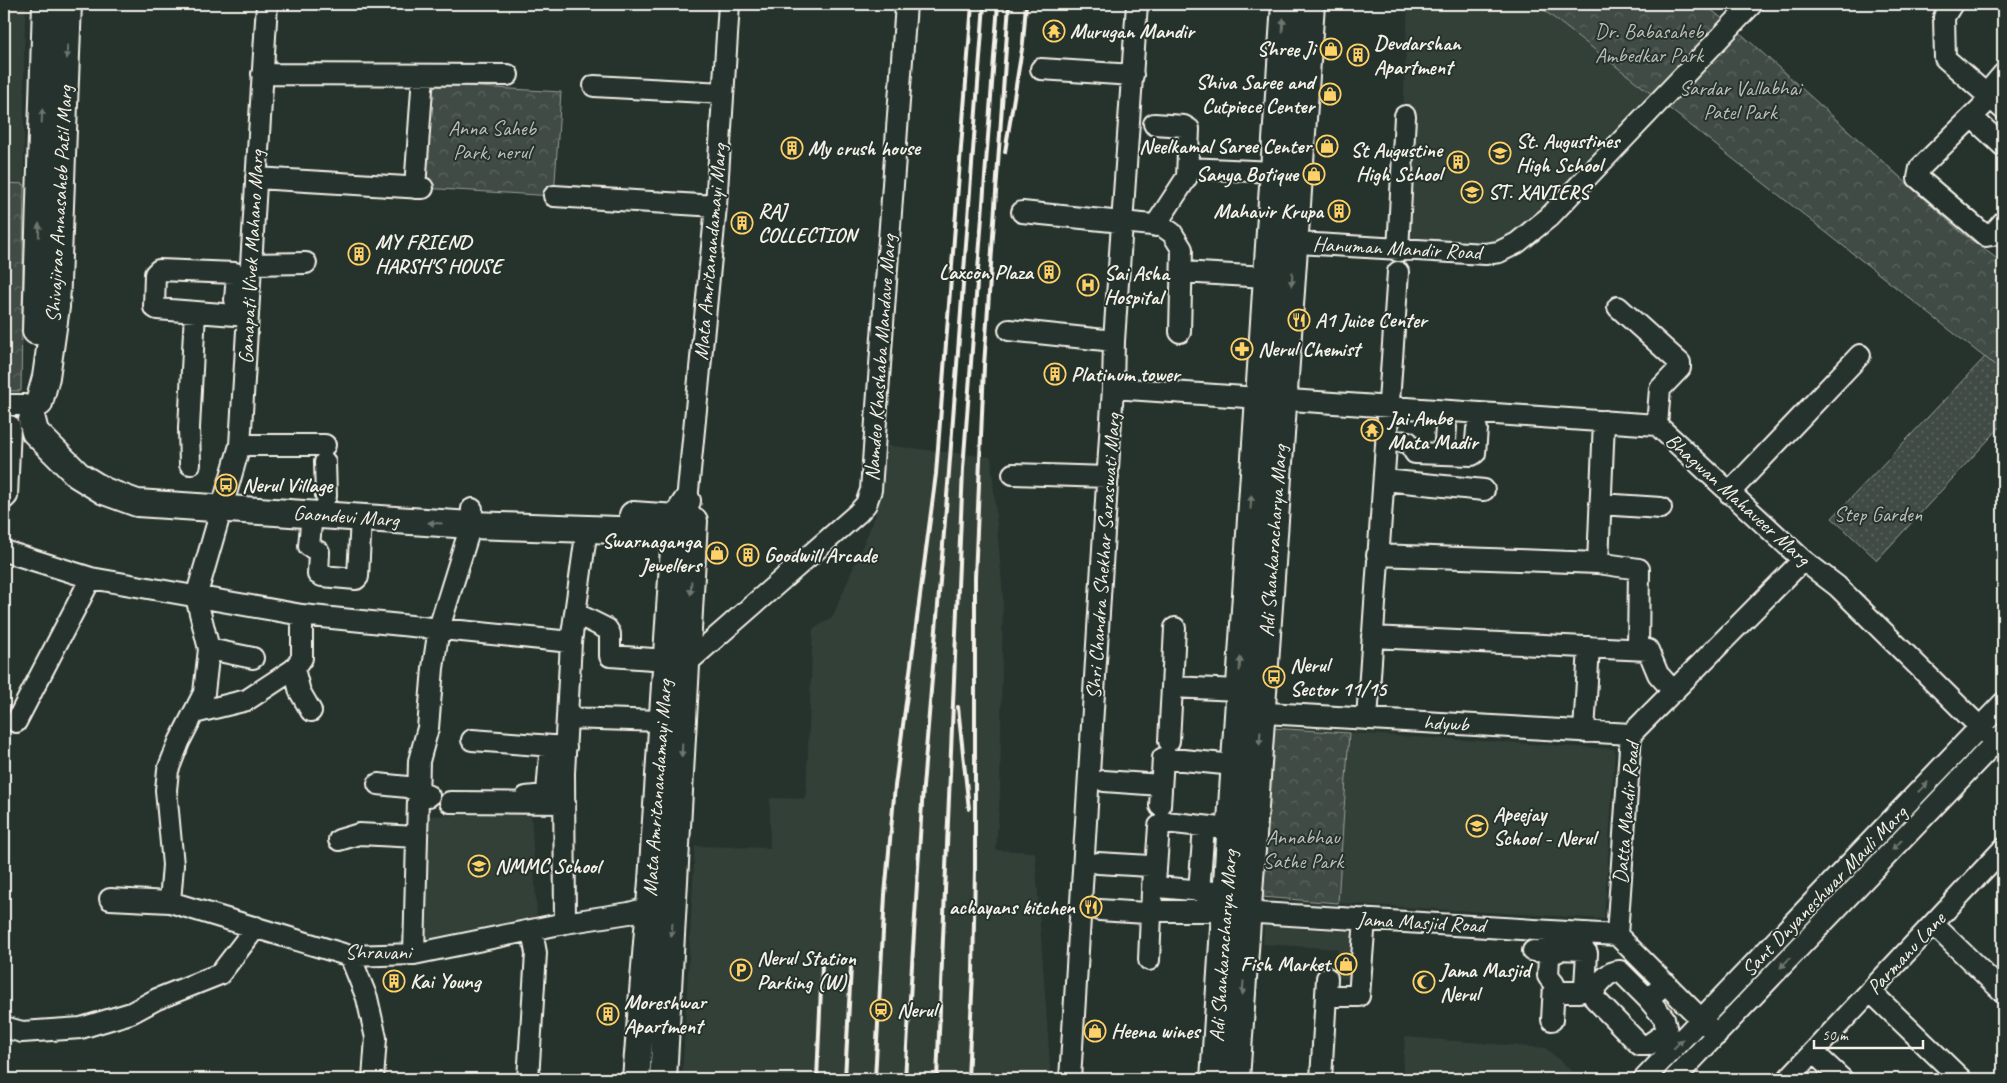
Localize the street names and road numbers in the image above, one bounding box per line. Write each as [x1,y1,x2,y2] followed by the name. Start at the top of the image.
[40,83,78,323] street label: Shivajirao Annasaheb Patil Marg
[688,141,733,361] street label: Mata Amritanandamayi Marg
[232,148,270,365] street label: Ganapati Vivek Mahano Marg
[1312,231,1486,266] street label: Hanuman Mandir Road
[858,232,902,482] street label: Namdeo Khashaba Mandave Marg
[1080,411,1126,700] street label: Shri Chandra Shekhar Saraswati Marg
[1660,427,1817,572] street label: Bhagwan Mahaveer Marg
[1253,443,1293,638] street label: Adi Shankaracharya Marg
[292,499,401,533] street label: Gaondevi Marg
[636,677,678,897] street label: Mata Amritanandamayi Marg
[1423,709,1471,737] street label: hdywb
[1607,738,1645,885] street label: Datta Mandir Road
[1736,799,1913,982] street label: Sant Dnyaneshwar Mauli Marg
[1203,848,1243,1043] street label: Adi Shankaracharya Marg
[1861,905,1952,1000] street label: Parmanu Lane
[1355,906,1490,939] street label: Jama Masjid Road
[345,939,414,965] street label: Shravani

